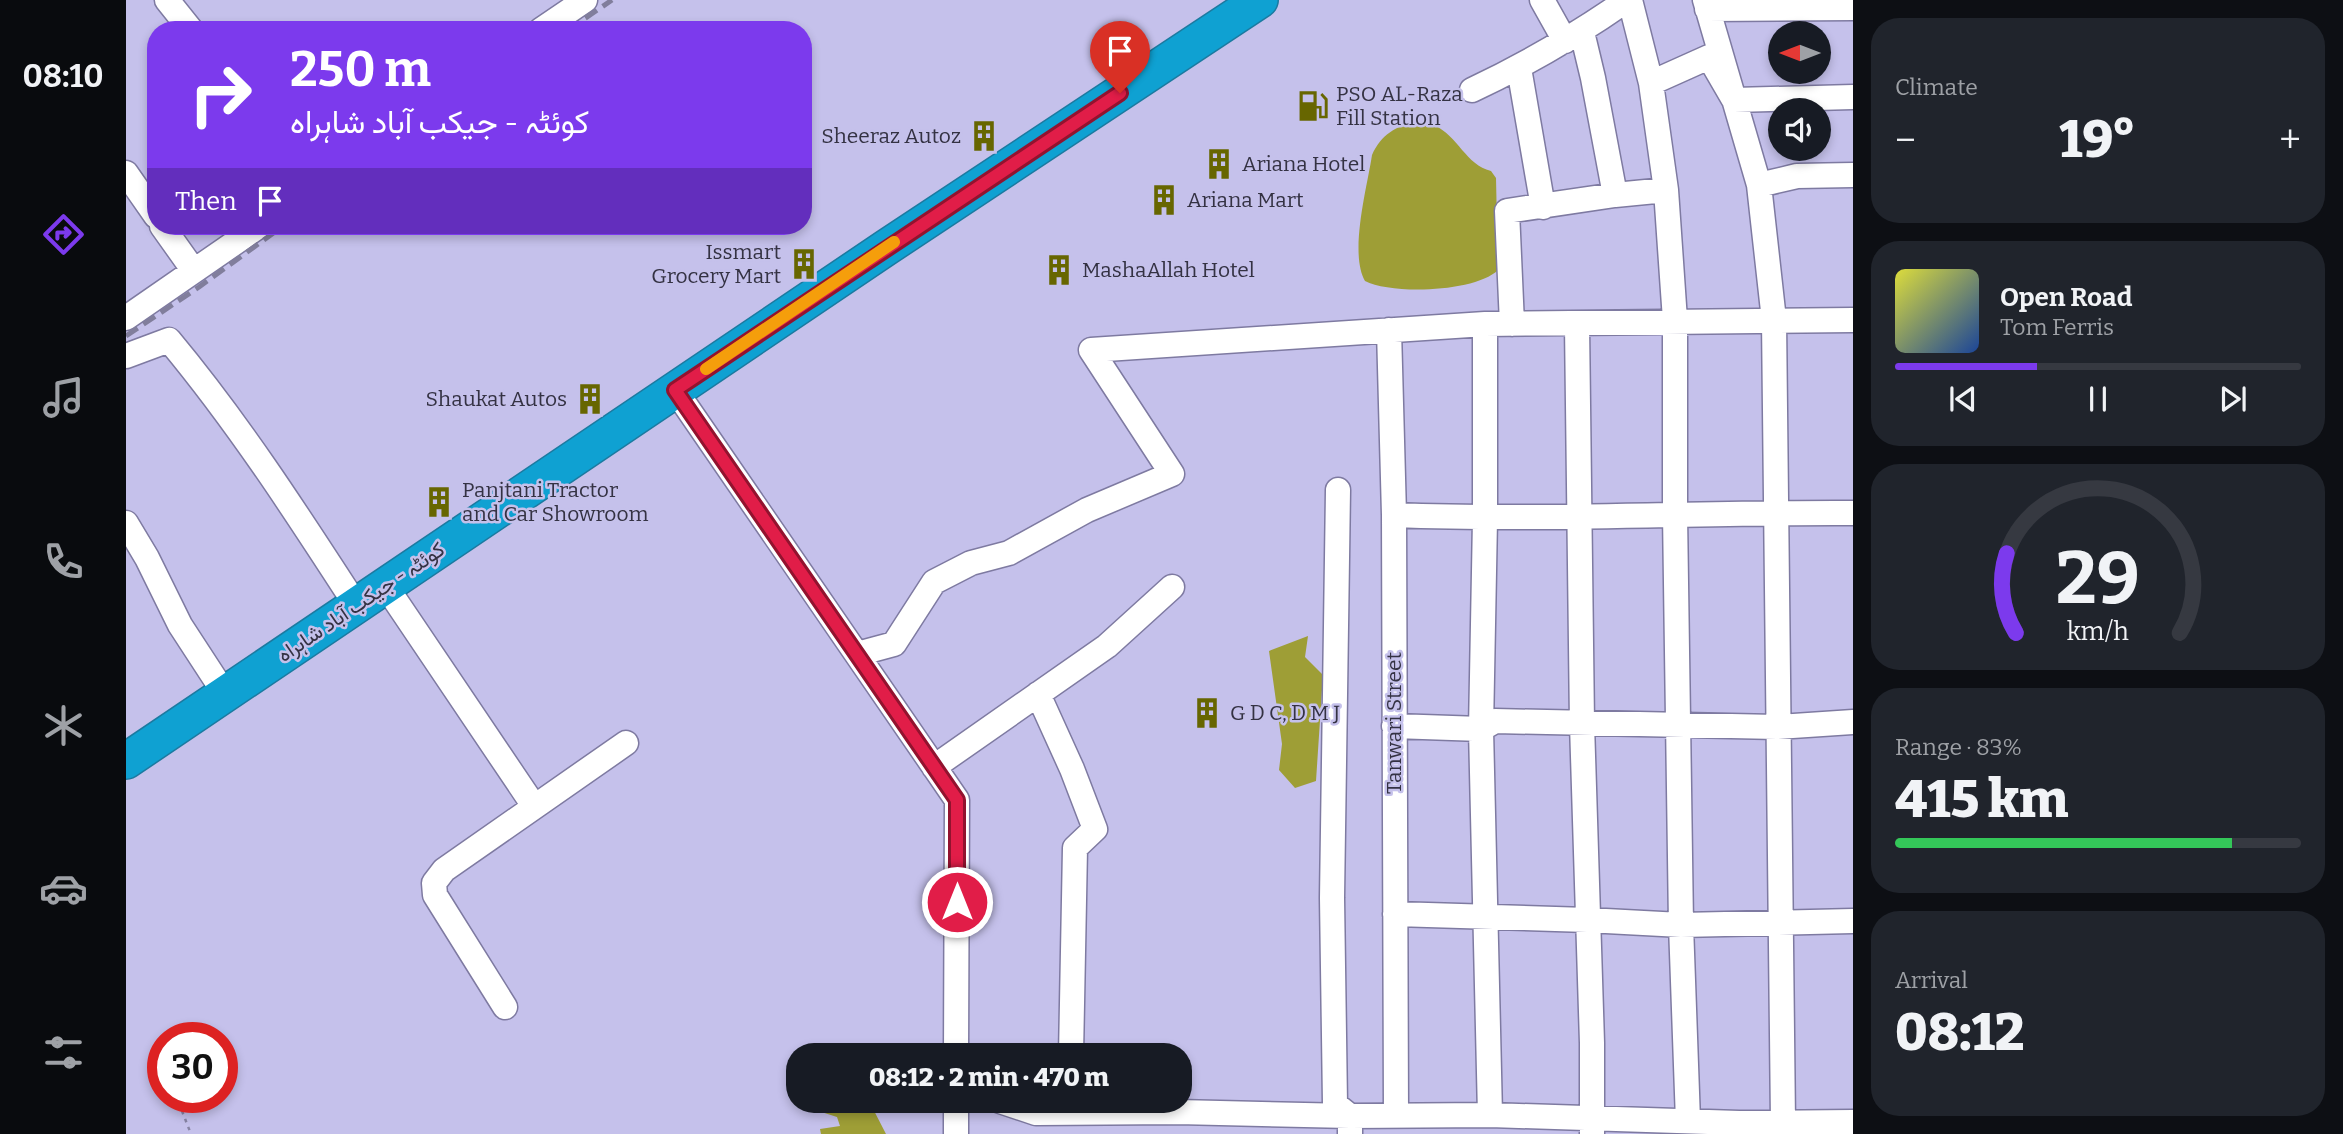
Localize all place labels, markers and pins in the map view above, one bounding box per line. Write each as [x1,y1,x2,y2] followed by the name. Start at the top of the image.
[1090,21,1150,93] pin
[1336,81,1463,131] place label: PSO AL-Raza Fill Station
[1296,89,1330,123] fuel station icon: PSO AL-Raza Fill Station
[967,119,1001,153] building icon: Sheeraz Autoz
[821,123,961,149] place label: Sheeraz Autoz
[1202,147,1236,181] building icon: Ariana Hotel
[1242,151,1365,177] place label: Ariana Hotel
[1147,183,1181,217] building icon: Ariana Mart
[1187,187,1304,213] place label: Ariana Mart
[651,239,781,289] place label: Issmart Grocery Mart
[787,247,821,281] building icon: Issmart Grocery Mart
[1042,253,1076,287] building icon: MashaAllah Hotel
[1082,257,1255,283] place label: MashaAllah Hotel
[573,382,607,416] building icon: Shaukat Autos
[426,386,567,412] place label: Shaukat Autos
[462,477,649,527] place label: Panjtani Tractor and Car Showroom
[422,485,456,519] building icon: Panjtani Tractor and Car Showroom
[1190,696,1224,730] building icon: G D C, D M J
[1230,700,1340,726] place label: G D C, D M J

